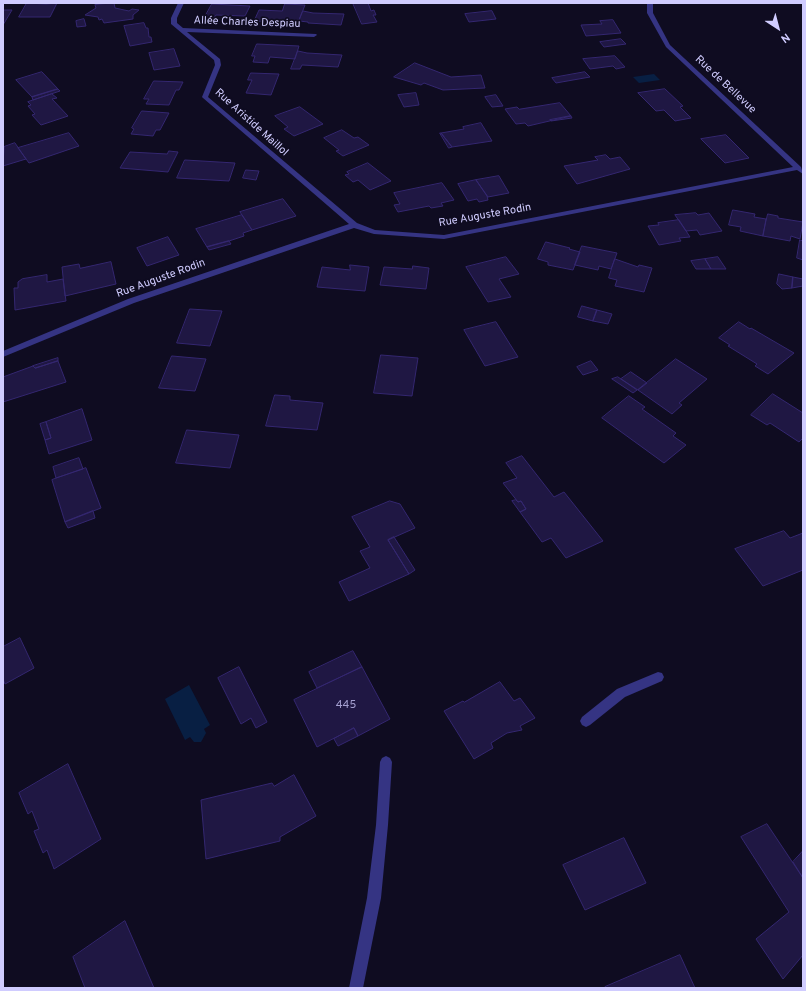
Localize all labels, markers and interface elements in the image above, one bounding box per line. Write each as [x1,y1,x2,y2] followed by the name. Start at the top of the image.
[758,8,798,48] north arrow
[193,15,301,31] street label: Allée Charles Despiau
[778,30,792,46] text: N
[692,53,758,117] street label: Rue de Bellevue
[211,86,291,160] street label: Rue Aristide Maillol
[438,201,532,231] street label: Rue Auguste Rodin
[115,257,207,301] street label: Rue Auguste Rodin
[336,699,356,713] house number: 445

